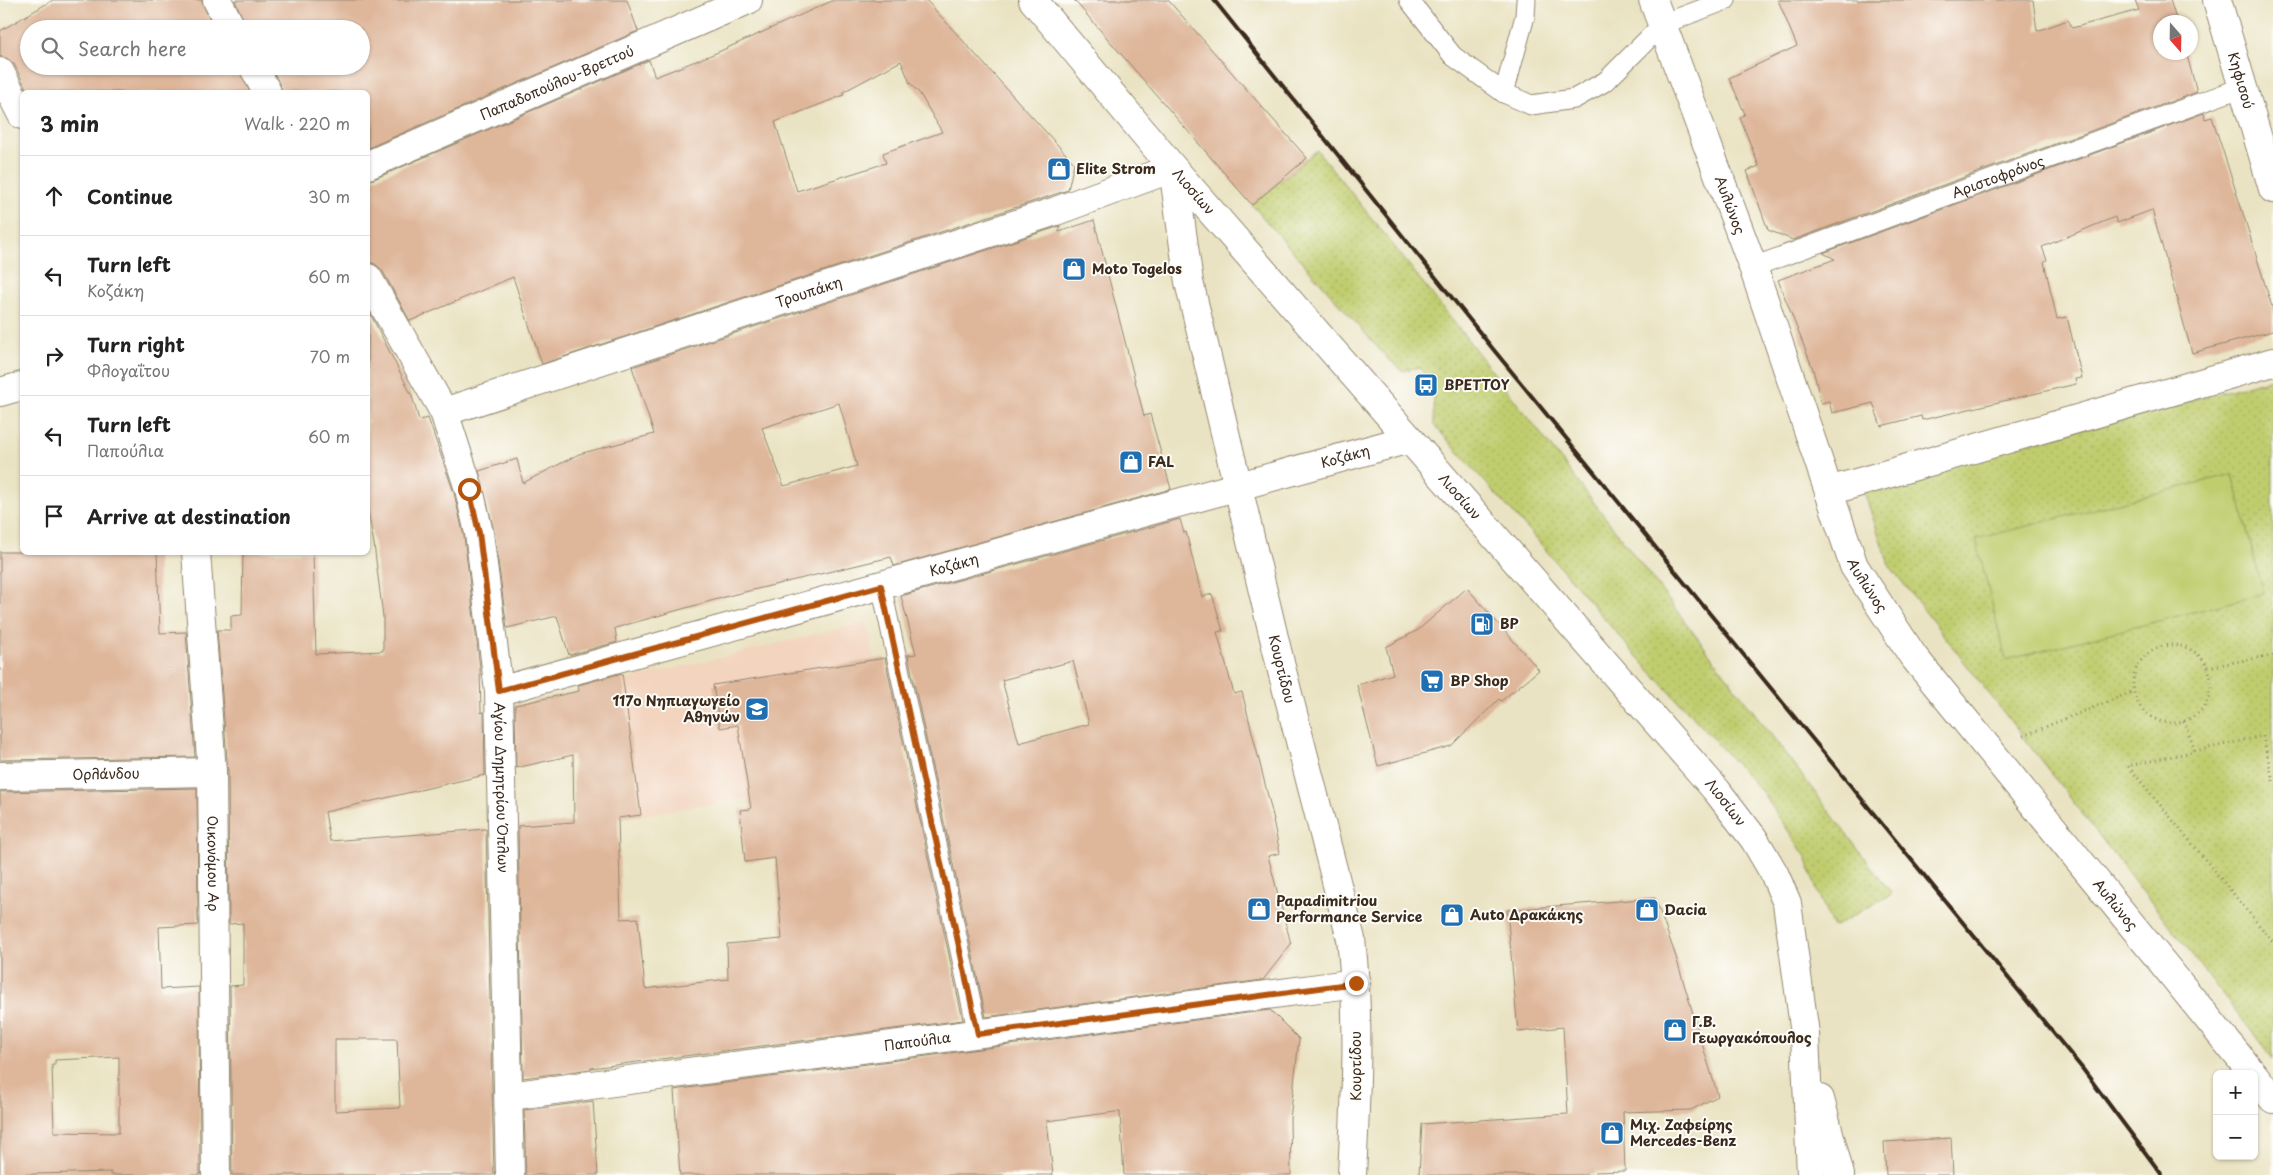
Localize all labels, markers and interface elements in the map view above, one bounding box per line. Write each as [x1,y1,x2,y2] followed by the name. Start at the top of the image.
[2153,15,2198,60] north arrow
[20,20,370,75] search box
[38,34,66,62] icon: search
[78,34,187,62] text: Search here
[477,40,637,125] street label: Παπαδοπούλου-Βρεττού
[2223,50,2260,111] street label: Κηφισού
[40,107,99,139] text: 3 min
[244,111,350,135] text: Walk · 220 m
[1949,150,2047,203] street label: Αριστοφρόνος
[1046,156,1072,182] shop icon: Elite Strom
[1076,158,1156,179] place label: Elite Strom
[1168,163,1220,219] street label: Λιοσίων
[1710,173,1751,237] street label: Αυλώνος
[40,182,68,210] icon: ahead
[87,182,173,210] text: Continue
[308,184,350,208] text: 30 m
[87,250,171,278] text: Turn left
[1061,256,1087,282] shop icon: Moto Togelos
[1092,258,1182,279] place label: Moto Togelos
[40,262,68,290] icon: left
[308,264,350,288] text: 60 m
[773,271,845,312] street label: Τρουπάκη
[87,278,144,302] text: Κοζάκη
[87,330,185,358] text: Turn right
[40,342,68,370] icon: right
[310,344,350,368] text: 70 m
[87,358,170,382] text: Φλογαΐτου
[1413,372,1439,398] bus stop icon: ΒΡΕΤΤΟΥ
[1444,374,1510,395] place label: ΒΡΕΤΤΟΥ
[87,410,171,438] text: Turn left
[40,422,68,450] icon: left
[308,424,350,448] text: 60 m
[87,438,164,462] text: Παπούλια
[1318,439,1372,473] street label: Κοζάκη
[1118,449,1144,475] shop icon: FAL
[1148,451,1174,472] place label: FAL
[1434,468,1487,524] street label: Λιοσίων
[458,478,481,501] route start
[40,502,68,530] icon: arrive
[87,502,291,530] text: Arrive at destination
[927,548,981,581] street label: Κοζάκη
[1842,556,1893,617] street label: Αυλώνος
[1469,611,1495,637] fuel station icon: BP
[1500,613,1519,634] place label: BP
[1264,633,1301,706] street label: Κουρτίδου
[1419,668,1445,694] supermarket icon: BP Shop
[1450,670,1509,691] place label: BP Shop
[612,690,740,727] place label: 117ο Νηπιαγωγείο Αθηνών
[744,696,770,722] school or university icon: 117ο Νηπιαγωγείο Αθηνών
[489,702,514,873] street label: Αγίου Δημητρίου Όπλων
[72,762,140,785] street label: Ορλάνδου
[1700,773,1751,830] street label: Λιοσίων
[202,815,224,912] street label: Οικονόμου Αρ
[2088,874,2143,935] street label: Αυλώνος
[1276,890,1423,927] place label: Papadimitriou Performance Service
[1246,896,1272,922] shop icon: Papadimitriou Performance Service
[1634,897,1660,923] shop icon: Dacia
[1664,899,1708,920] place label: Dacia
[1439,902,1465,928] shop icon: Auto Δρακάκης
[1470,904,1583,925] place label: Auto Δρακάκης
[1345,972,1368,995] route end
[1692,1011,1812,1048] place label: Γ.Β. Γεωργακόπουλος
[1662,1017,1688,1043] shop icon: Γ.Β. Γεωργακόπουλος
[883,1026,952,1056] street label: Παπούλια
[1345,1031,1366,1101] street label: Κουρτίδου
[2213,1070,2258,1160] map controls
[2213,1070,2258,1115] button: +
[1630,1114,1737,1151] place label: Μιχ. Ζαφείρης Mercedes-Benz
[2213,1115,2258,1160] button: −
[1599,1120,1625,1146] shop icon: Μιχ. Ζαφείρης Mercedes-Benz

